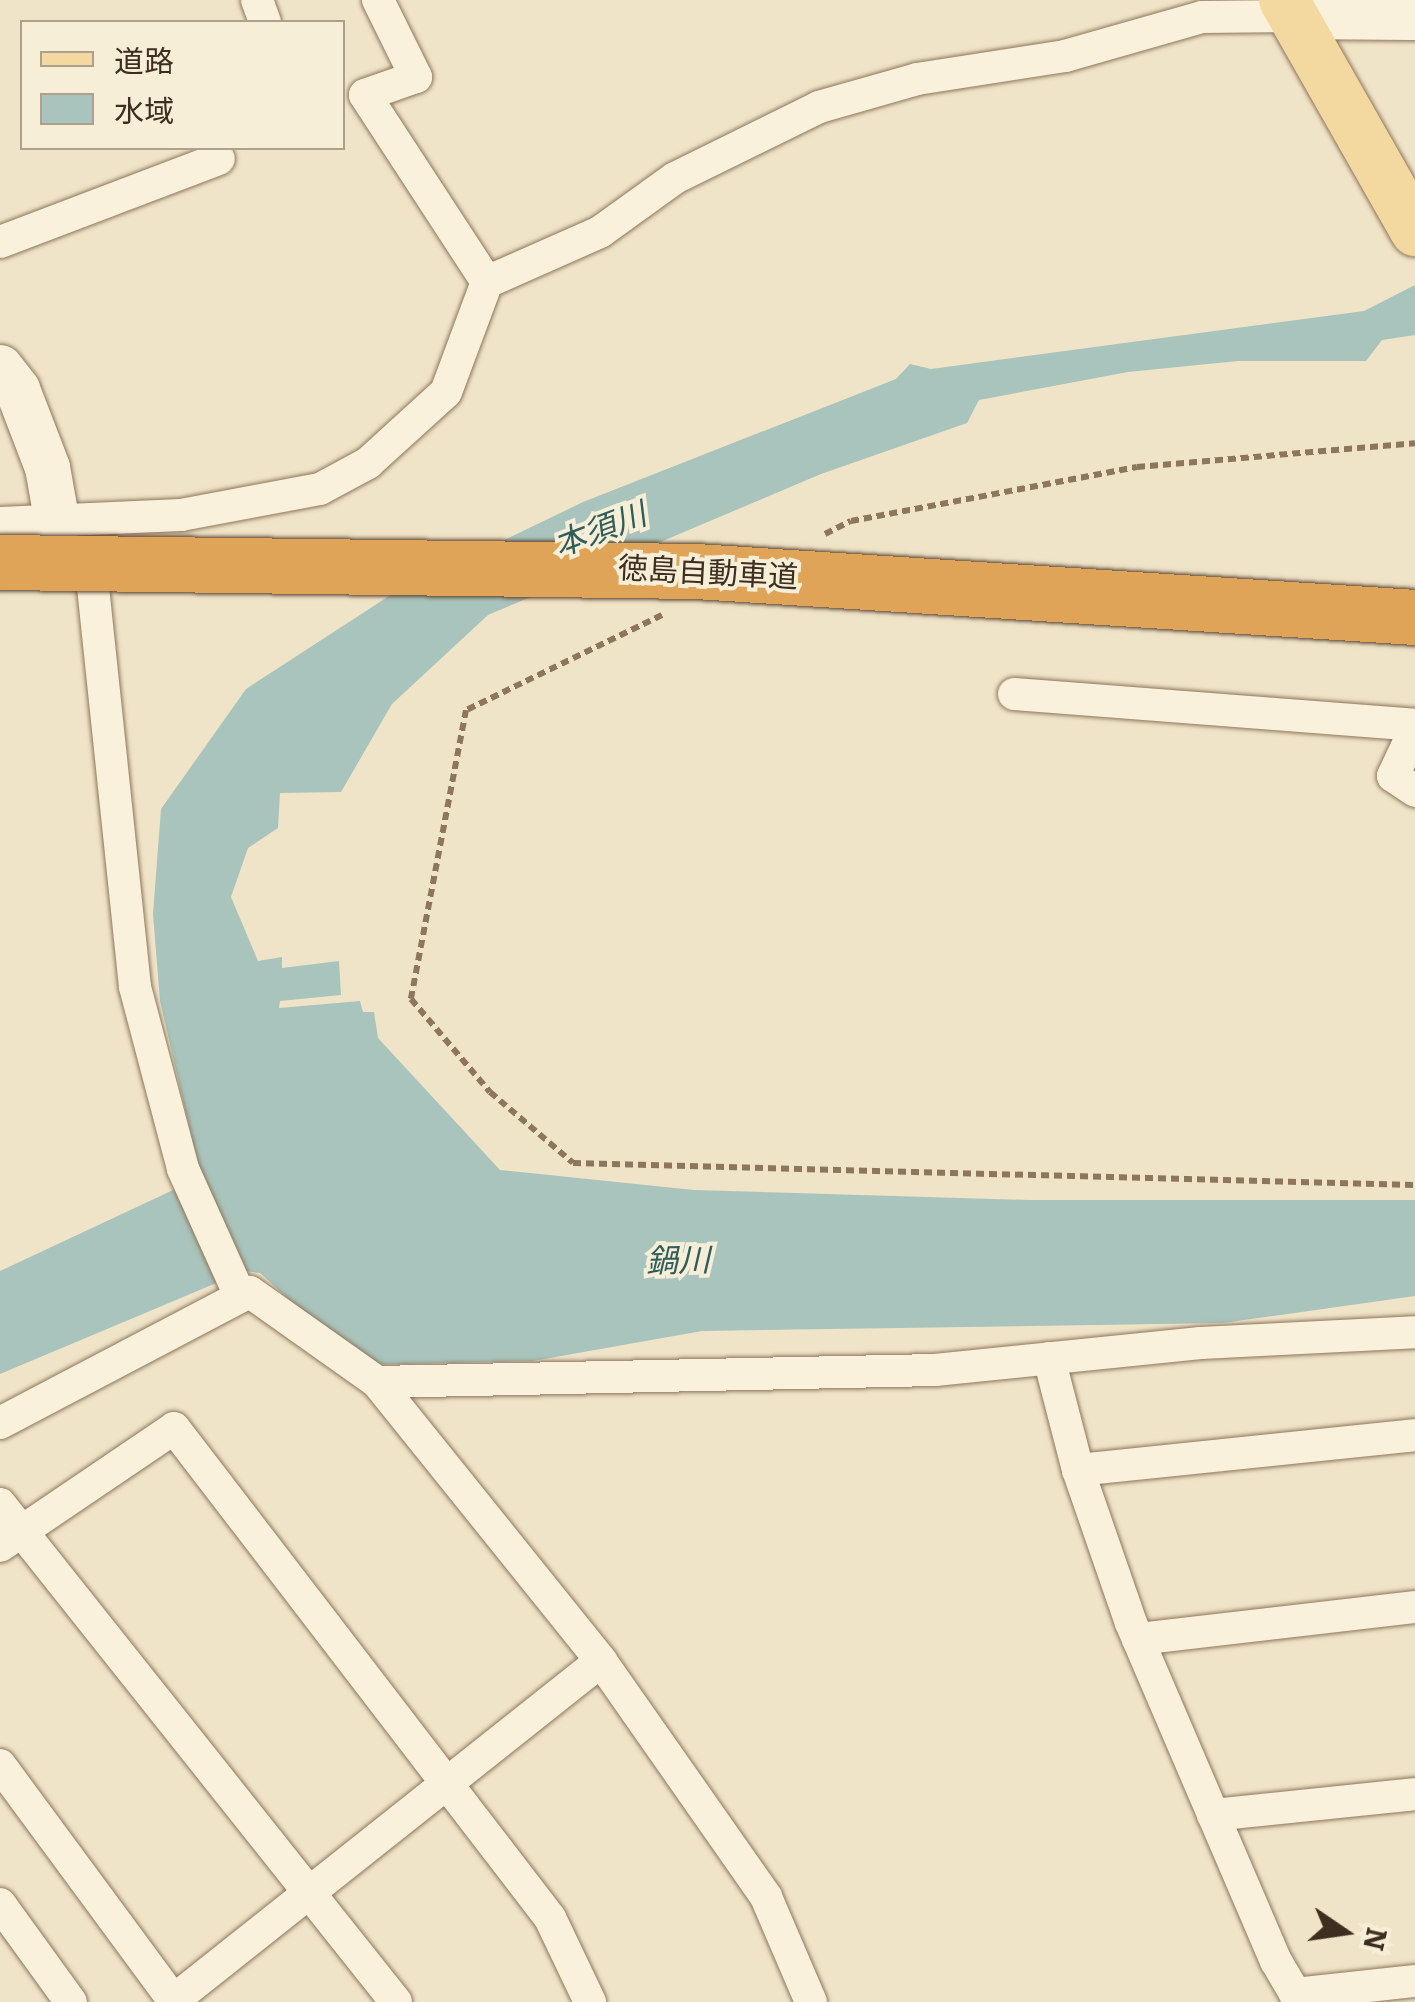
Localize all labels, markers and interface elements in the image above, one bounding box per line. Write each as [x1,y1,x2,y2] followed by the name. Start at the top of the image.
[20,20,345,150] legend
[114,44,174,80] text: 道路
[114,94,174,130] text: 水域
[548,495,652,565] water label: 本須川
[617,550,799,596] street label: 徳島自動車道
[646,1241,710,1281] water label: 鍋川
[1295,1882,1395,1982] north arrow
[1356,1925,1393,1953] text: N

